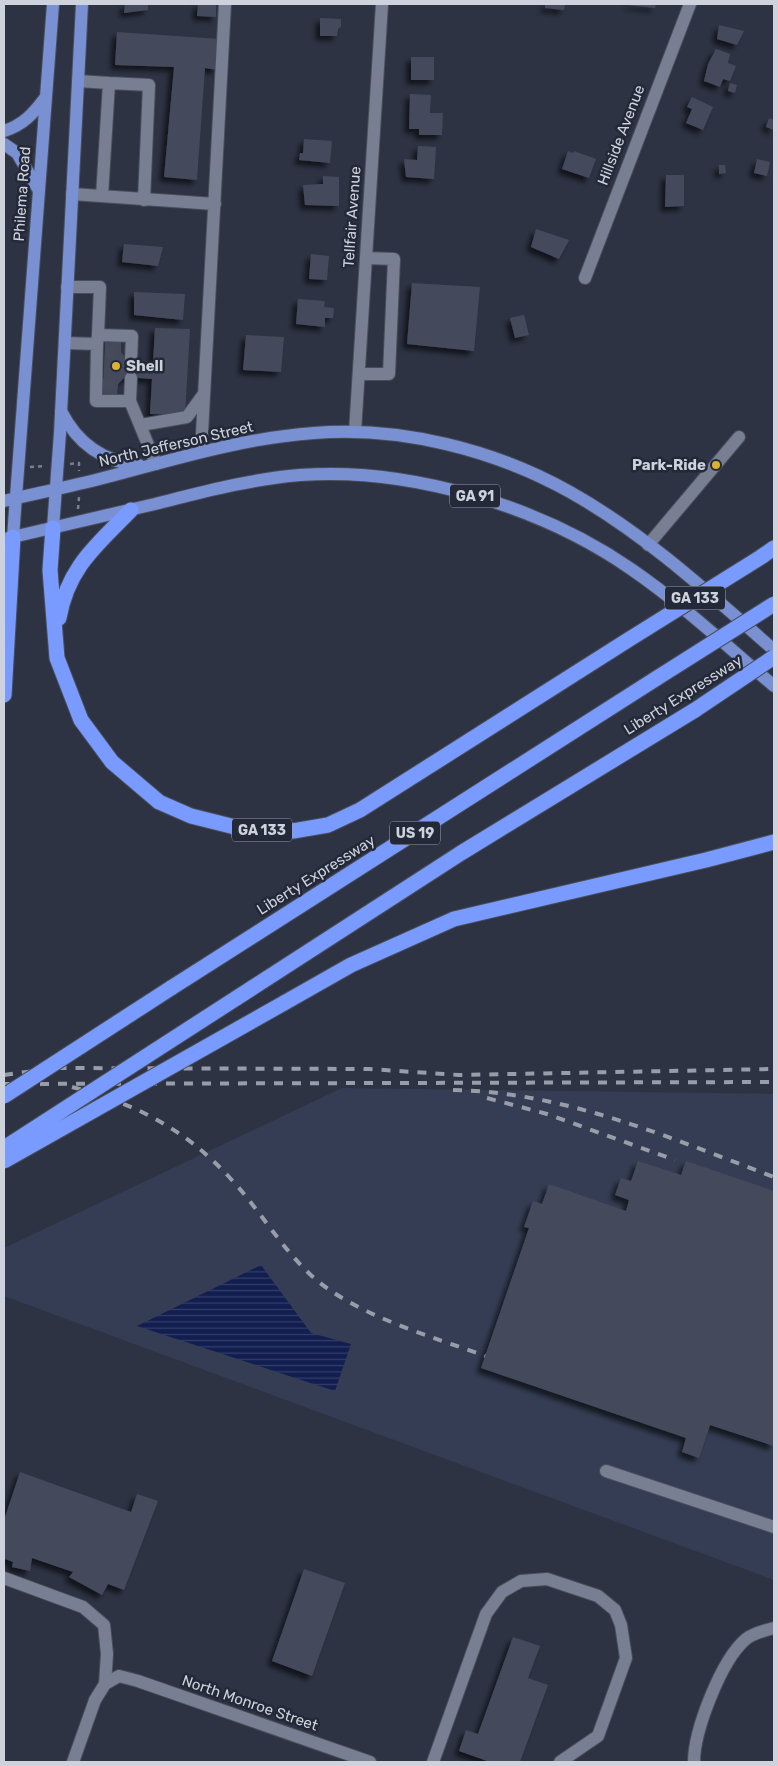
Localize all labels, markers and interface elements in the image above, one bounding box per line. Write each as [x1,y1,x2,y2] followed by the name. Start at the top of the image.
[594,82,648,188] street label: Hillside Avenue
[10,146,34,242] street label: Philema Road
[339,166,365,268] street label: Tellfair Avenue
[126,357,163,375] place label: Shell
[110,360,122,372] marker: Shell
[97,417,255,471] street label: North Jefferson Street
[632,456,706,474] place label: Park-Ride
[710,459,722,471] marker: Park-Ride
[450,484,500,508] road number: GA 91
[665,586,725,610] road number: GA 133
[621,651,745,739] street label: Liberty Expressway
[232,818,292,842] road number: GA 133
[390,821,440,844] road number: US 19
[254,831,378,919] street label: Liberty Expressway
[180,1671,320,1735] street label: North Monroe Street

